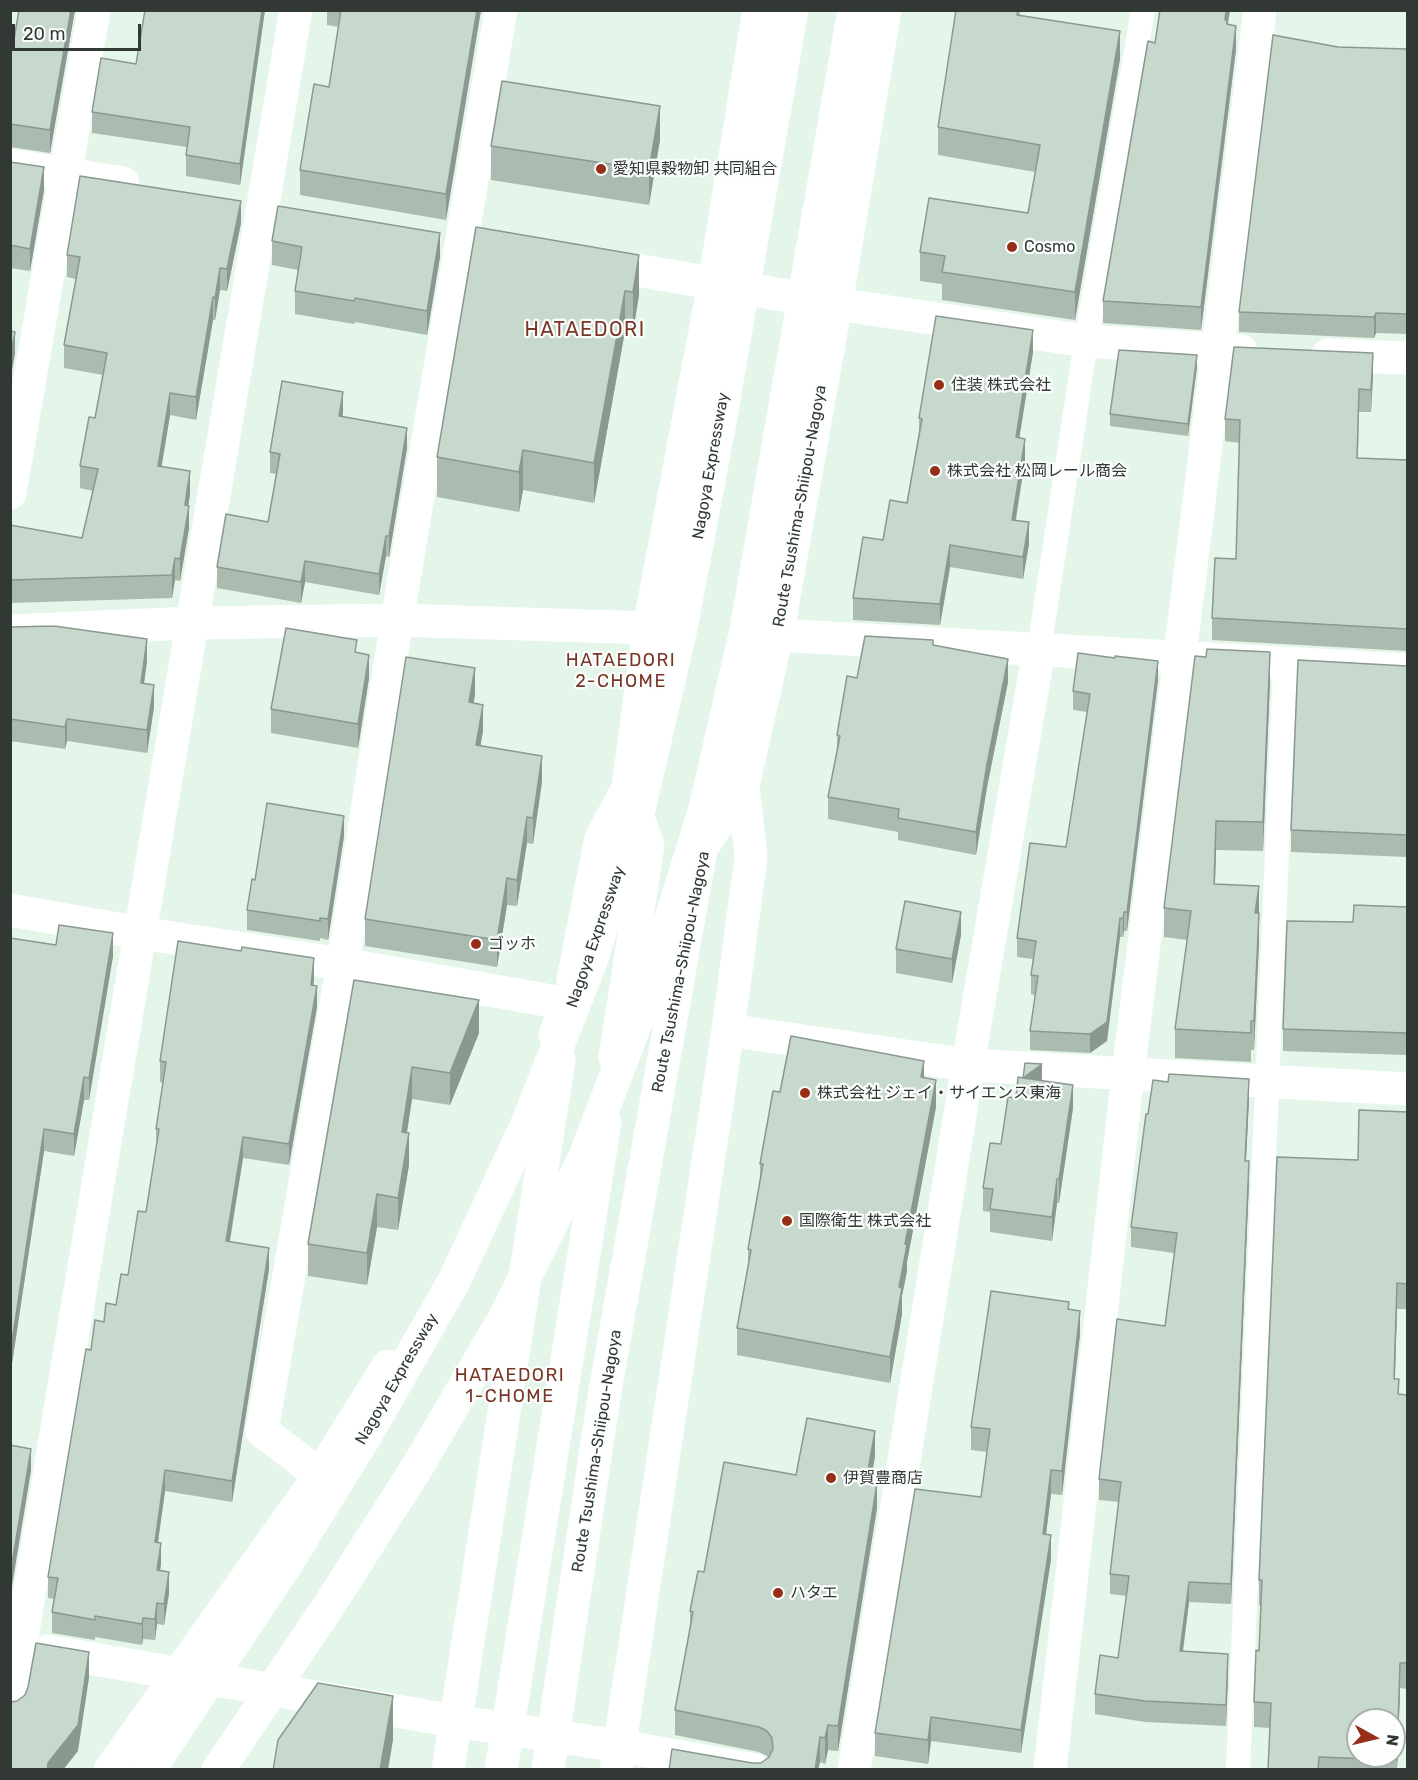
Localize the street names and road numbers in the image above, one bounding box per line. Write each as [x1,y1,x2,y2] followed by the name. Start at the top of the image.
[769,383,831,629] street label: Route Tsushima-Shiipou-Nagoya
[689,391,733,541] street label: Nagoya Expressway
[648,850,714,1094] street label: Route Tsushima-Shiipou-Nagoya
[563,864,629,1010] street label: Nagoya Expressway
[352,1310,442,1448] street label: Nagoya Expressway
[568,1328,626,1574] street label: Route Tsushima-Shiipou-Nagoya

